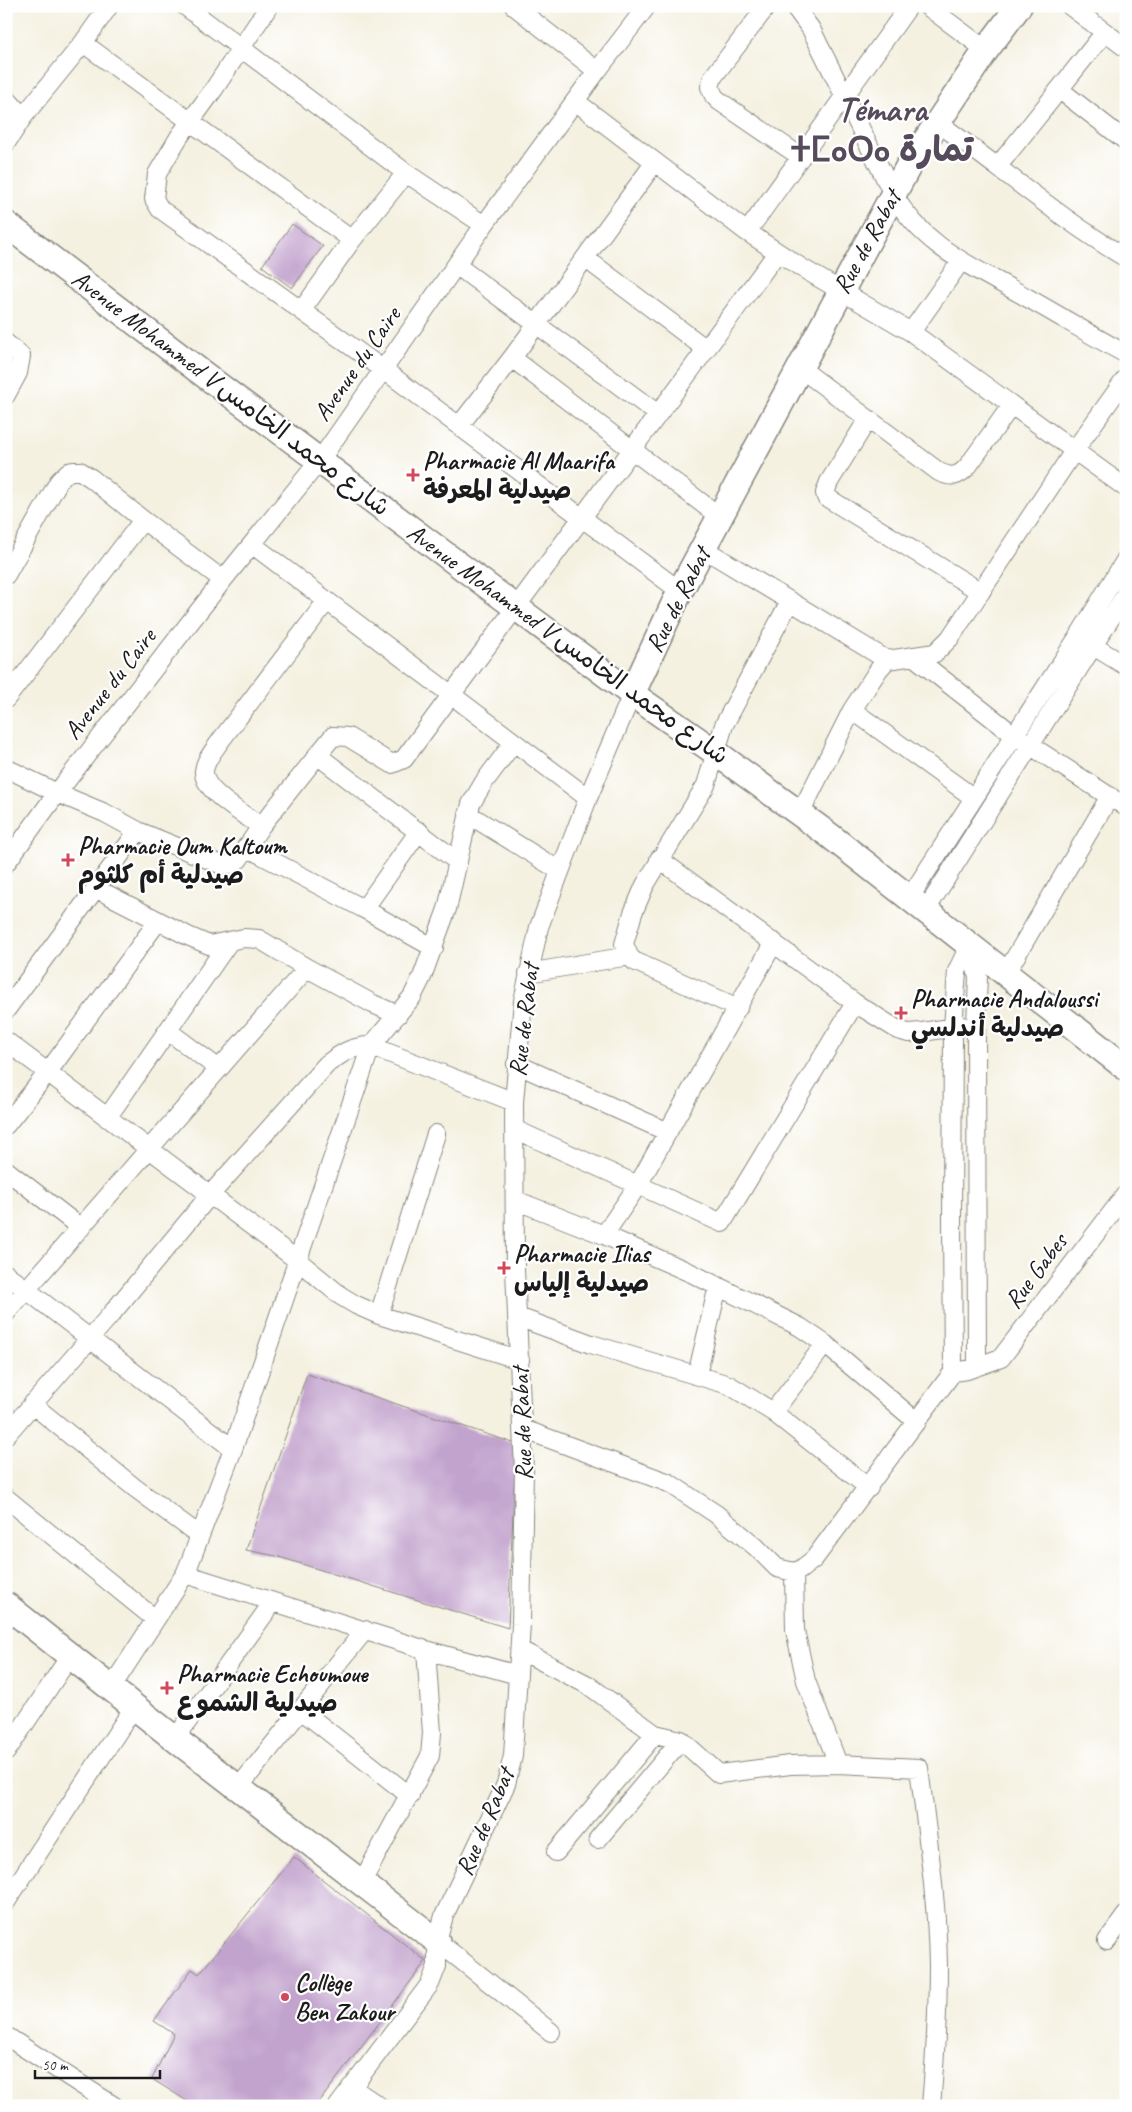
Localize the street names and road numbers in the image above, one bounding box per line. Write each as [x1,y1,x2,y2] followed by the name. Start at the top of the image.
[826,181,910,299] street label: Rue de Rabat
[65,263,396,524] street label: Avenue Mohammed V شارع محمد الخامس
[306,299,409,427] street label: Avenue du Caire
[400,516,735,772] street label: Avenue Mohammed V شارع محمد الخامس
[638,539,720,658] street label: Rue de Rabat
[57,621,164,746] street label: Avenue du Caire
[501,958,547,1078] street label: Rue de Rabat
[997,1225,1076,1315] street label: Rue Gabes
[504,1363,540,1481] street label: Rue de Rabat
[448,1760,523,1880] street label: Rue de Rabat

